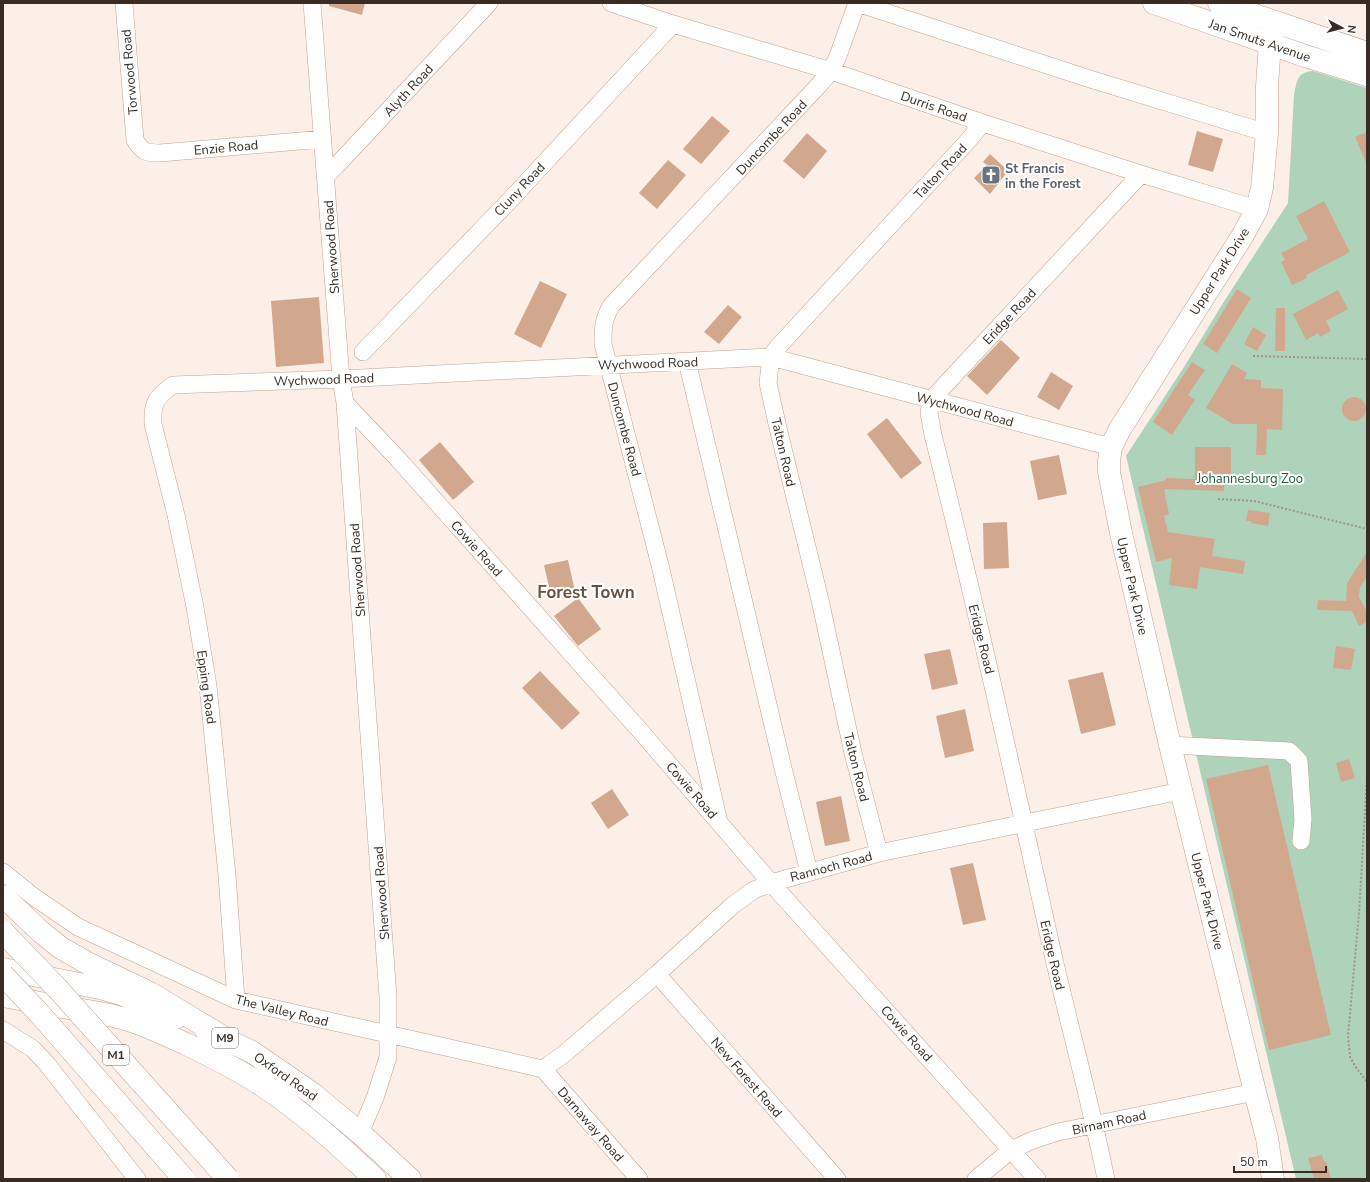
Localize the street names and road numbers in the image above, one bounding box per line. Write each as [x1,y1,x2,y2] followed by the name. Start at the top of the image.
[1205,15,1313,67] street label: Jan Smuts Avenue
[117,29,143,115] street label: Torwood Road
[380,61,438,121] street label: Alyth Road
[898,87,969,127] street label: Durris Road
[732,96,811,179] street label: Duncombe Road
[193,136,259,160] street label: Enzie Road
[910,140,971,203] street label: Talton Road
[490,159,549,220] street label: Cluny Road
[320,200,344,294] street label: Sherwood Road
[1186,224,1254,319] street label: Upper Park Drive
[979,285,1041,349] street label: Eridge Road
[598,353,698,375] street label: Wychwood Road
[274,369,374,391] street label: Wychwood Road
[603,380,645,478] street label: Duncombe Road
[914,388,1016,432] street label: Wychwood Road
[766,416,800,488] street label: Talton Road
[446,517,506,581] street label: Cowie Road
[346,523,370,617] street label: Sherwood Road
[1112,536,1152,637] street label: Upper Park Drive
[964,603,998,676] street label: Eridge Road
[192,649,220,725] street label: Epping Road
[839,731,873,803] street label: Talton Road
[662,758,721,823] street label: Cowie Road
[370,846,394,940] street label: Sherwood Road
[788,847,874,887] street label: Rannoch Road
[1186,851,1228,952] street label: Upper Park Drive
[1035,919,1069,992] street label: Eridge Road
[233,991,330,1031] street label: The Valley Road
[876,1002,936,1066] street label: Cowie Road
[212,1028,238,1048] road number: M9
[706,1034,786,1122] street label: New Forest Road
[103,1045,129,1065] road number: M1
[250,1048,321,1105] street label: Oxford Road
[553,1084,628,1166] street label: Darnaway Road
[1070,1106,1148,1140] street label: Birnam Road

